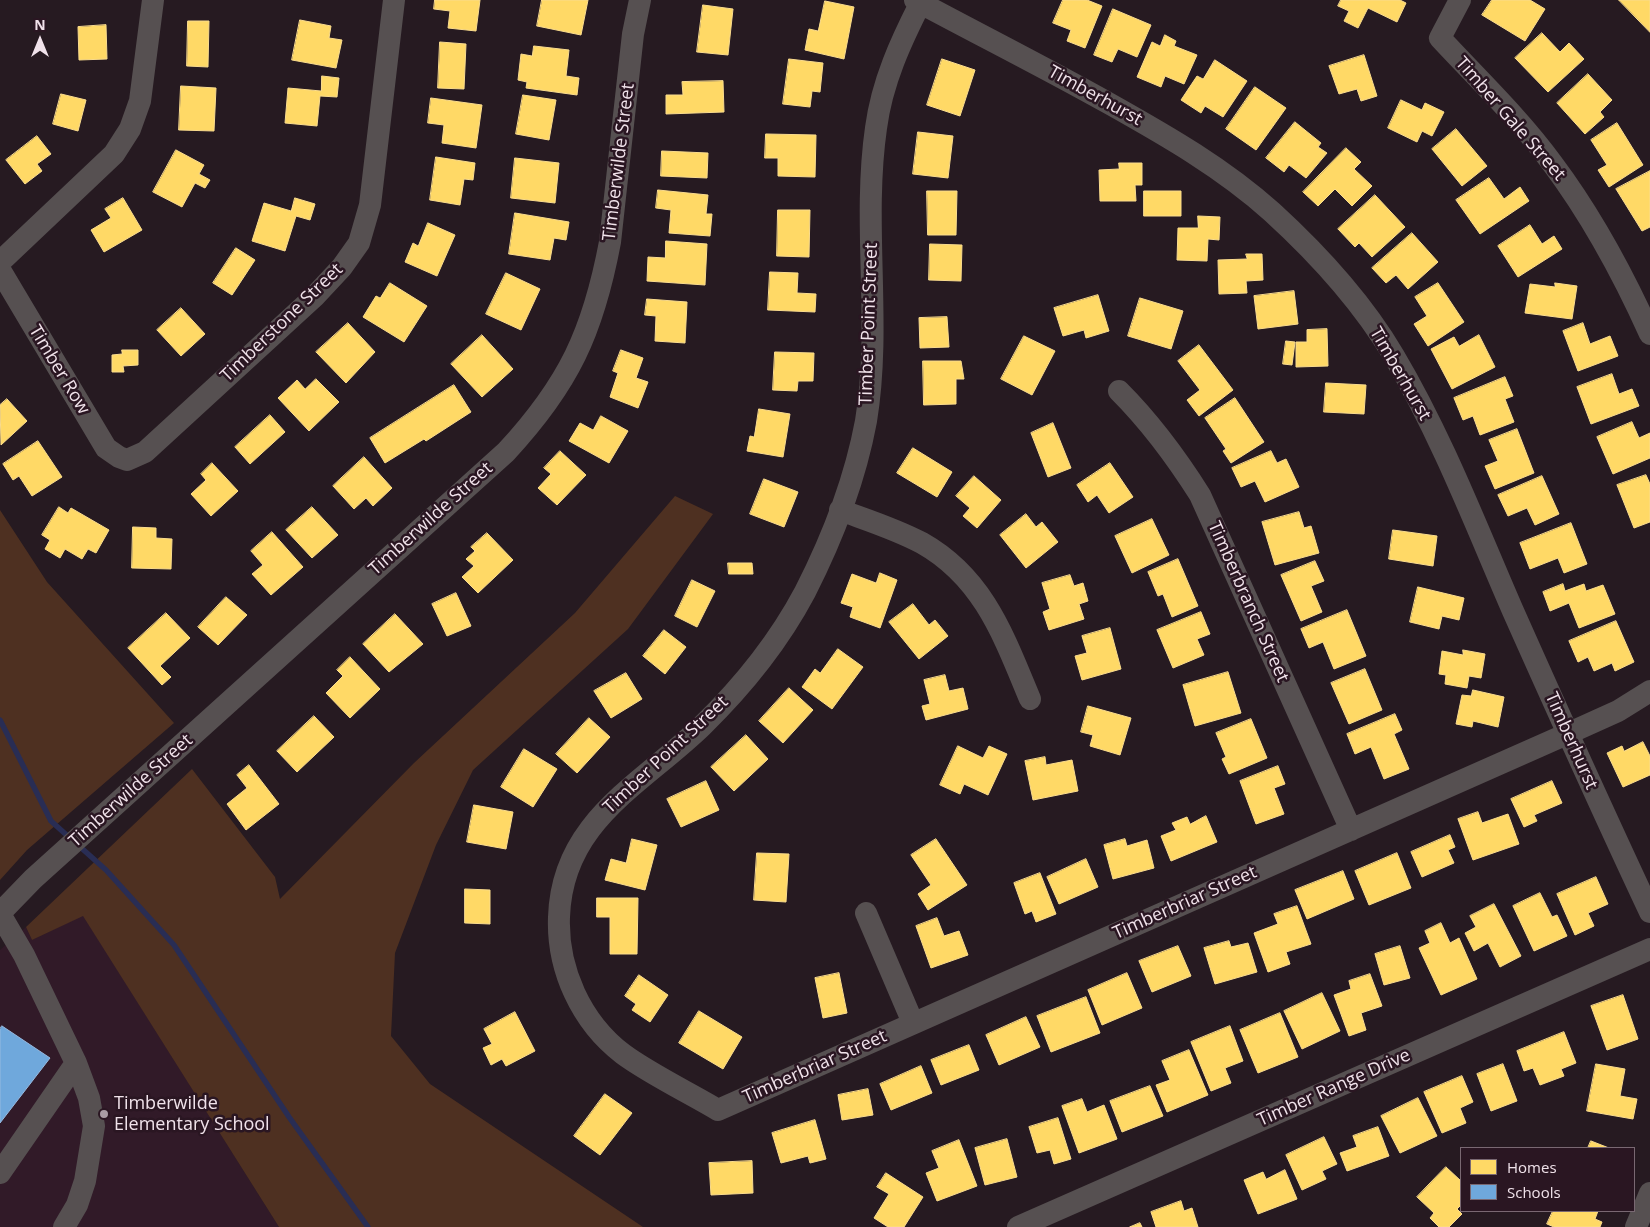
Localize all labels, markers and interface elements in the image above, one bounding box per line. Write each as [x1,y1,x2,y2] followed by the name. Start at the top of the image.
[15,15,65,65] north arrow
[34,15,46,34] text: N
[1450,53,1570,185] street label: Timber Gale Street
[1044,61,1146,131] street label: Timberhurst
[599,82,639,242] street label: Timberwilde Street
[855,242,883,406] street label: Timber Point Street
[216,259,348,387] street label: Timberstone Street
[24,322,94,418] street label: Timber Row
[1365,324,1435,424] street label: Timberhurst
[365,458,497,580] street label: Timberwilde Street
[1203,518,1293,686] street label: Timberbranch Street
[1540,689,1602,793] street label: Timberhurst
[599,692,733,818] street label: Timber Point Street
[65,730,197,852] street label: Timberwilde Street
[1110,862,1260,944] street label: Timberbriar Street
[740,1026,890,1108] street label: Timberbriar Street
[1254,1045,1414,1131] street label: Timber Range Drive
[114,1093,270,1136] place label: Timberwilde Elementary School
[98,1108,110,1120] marker: Timberwilde Elementary School
[1460,1147,1635,1212] legend
[1507,1157,1557,1177] text: Homes
[1507,1182,1561,1202] text: Schools

